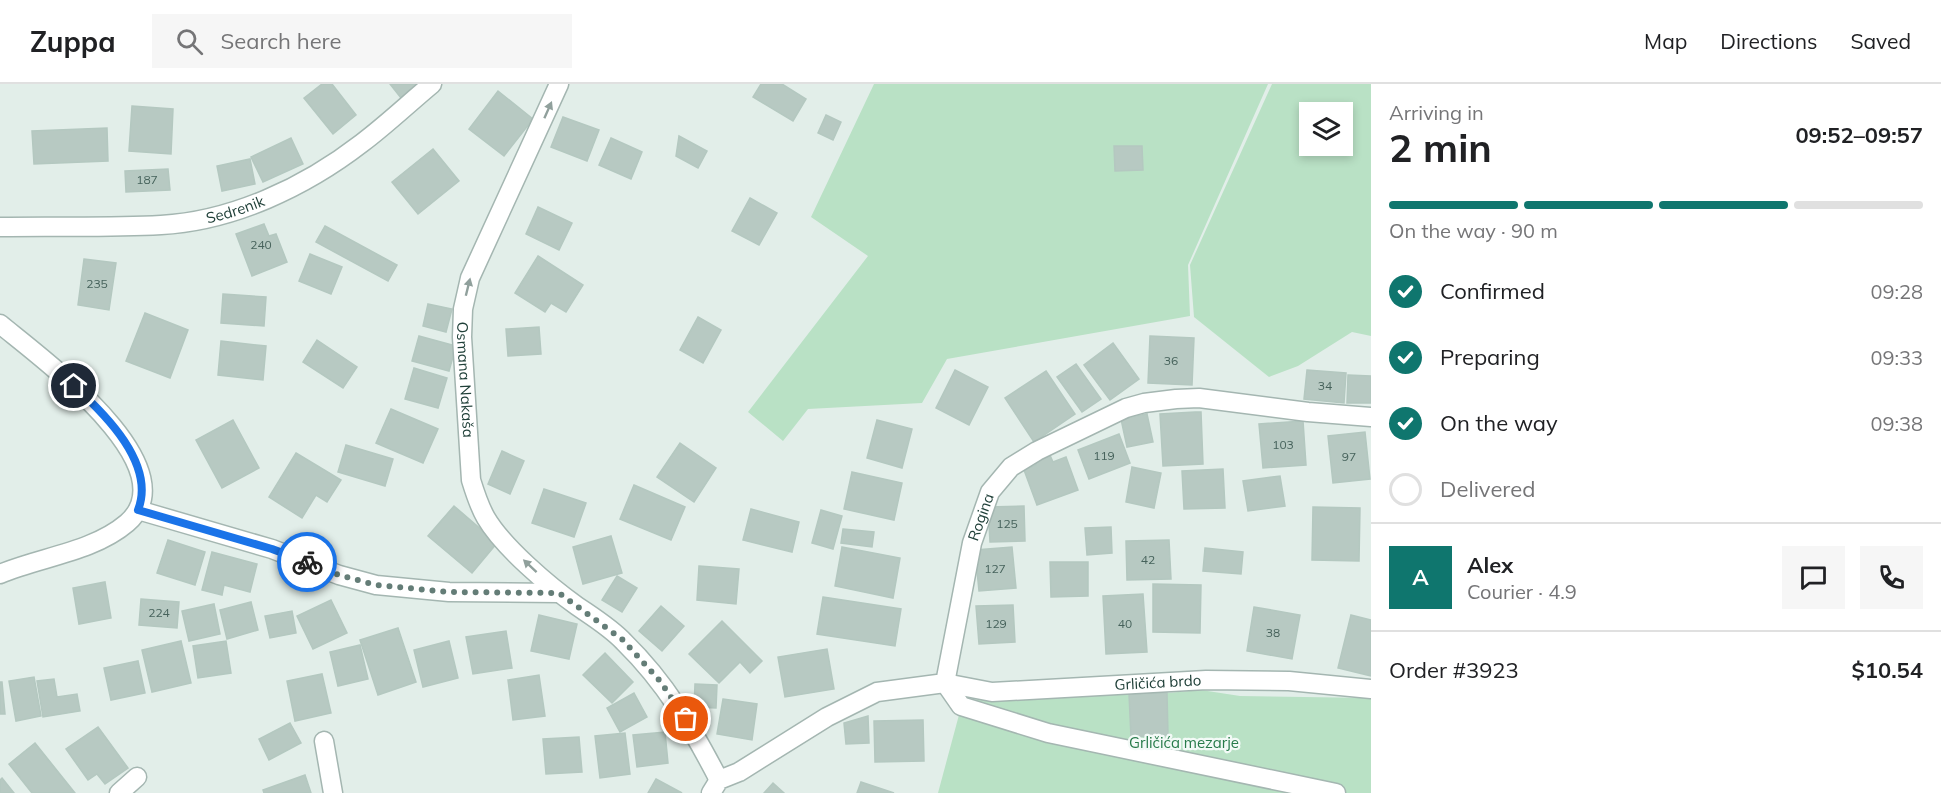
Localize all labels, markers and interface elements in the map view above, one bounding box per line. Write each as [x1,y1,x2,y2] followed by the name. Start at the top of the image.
[152,14,572,68] search box
[30,24,116,59] text: Zuppa
[173,25,206,58] icon: search
[221,27,341,55] text: Search here
[1644,28,1687,54] text: Map
[1720,28,1817,54] text: Directions
[1850,28,1911,54] text: Saved
[543,100,553,118] one-way arrow
[1389,100,1484,125] text: Arriving in
[1299,102,1353,156] map controls
[1299,102,1353,156] button: layers
[1795,121,1923,149] text: 09:52–09:57
[1389,123,1492,172] text: 2 min
[136,172,158,187] house number: 187
[204,191,267,227] street label: Sedrenik
[1389,218,1558,243] text: On the way · 90 m
[250,237,272,252] house number: 240
[1389,275,1422,308] icon: check
[86,276,108,291] house number: 235
[1440,277,1545,305] text: Confirmed
[464,278,473,296] one-way arrow
[1870,279,1923,304] text: 09:28
[453,321,478,438] street label: Osmana Nakaša
[1389,341,1422,374] icon: check
[1440,343,1540,371] text: Preparing
[1870,345,1923,370] text: 09:33
[1164,353,1178,368] house number: 36
[48,360,99,411] pin
[57,369,90,402] icon: home
[1318,378,1332,393] house number: 34
[1389,407,1422,440] icon: check
[1440,409,1558,437] text: On the way
[1870,411,1923,436] text: 09:38
[1272,437,1294,452] house number: 103
[1093,448,1115,463] house number: 119
[1342,449,1356,464] house number: 97
[1440,475,1535,503] text: Delivered
[963,491,998,543] street label: Rogina
[996,516,1018,531] house number: 125
[277,532,337,592] courier
[291,546,324,579] icon: bike
[1782,546,1845,609] button: chat
[1860,546,1923,609] button: phone
[1467,551,1513,579] text: Alex
[1141,552,1155,567] house number: 42
[523,560,538,573] one-way arrow
[984,561,1006,576] house number: 127
[1412,563,1429,591] text: A
[1467,579,1577,604] text: Courier · 4.9
[148,605,170,620] house number: 224
[985,616,1007,631] house number: 129
[1118,616,1132,631] house number: 40
[1266,625,1280,640] house number: 38
[1389,656,1519,684] text: Order #3923
[1852,656,1923,684] text: $10.54
[1114,670,1202,694] street label: Grličića brdo
[660,693,711,744] pin
[669,702,702,735] icon: bag
[1129,733,1239,752] park label: Grličića mezarje

